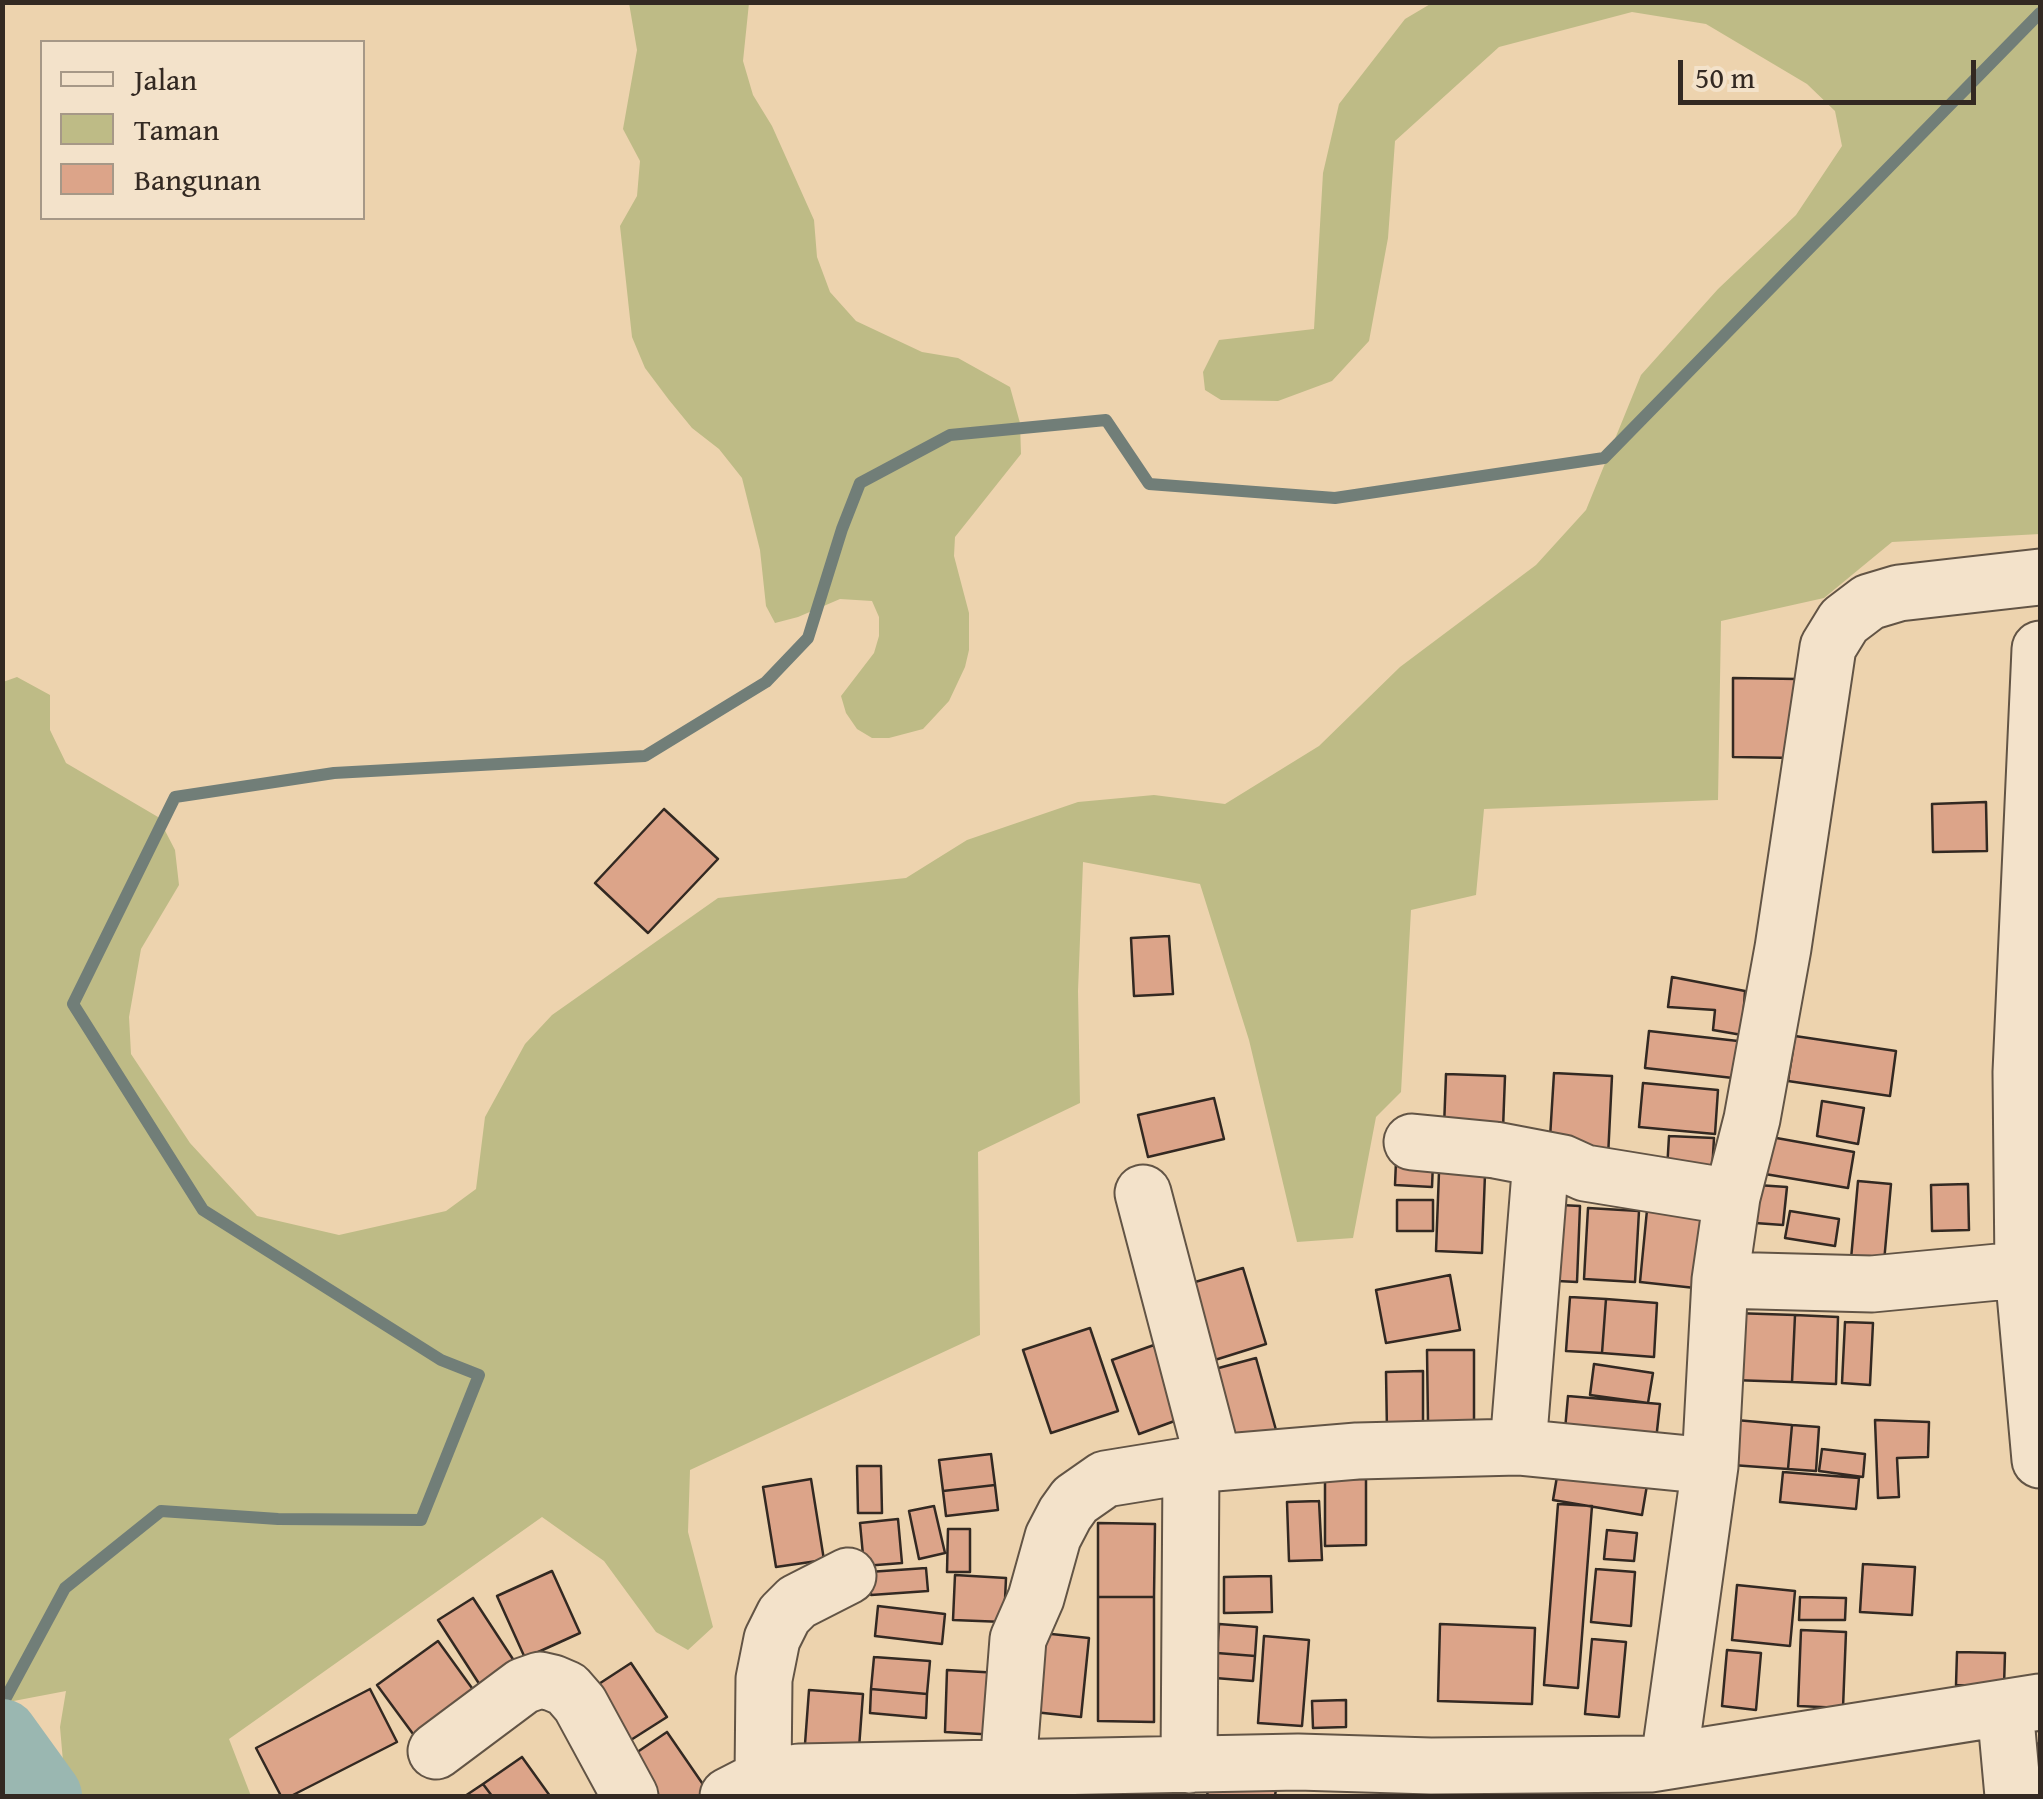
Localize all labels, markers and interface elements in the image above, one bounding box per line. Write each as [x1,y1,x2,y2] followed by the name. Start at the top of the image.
[40,40,365,220] legend
[1683,40,1980,102] scale bar
[1695,55,1755,99] text: 50 m
[134,57,197,101] text: Jalan
[134,107,219,151] text: Taman
[134,157,261,201] text: Bangunan

